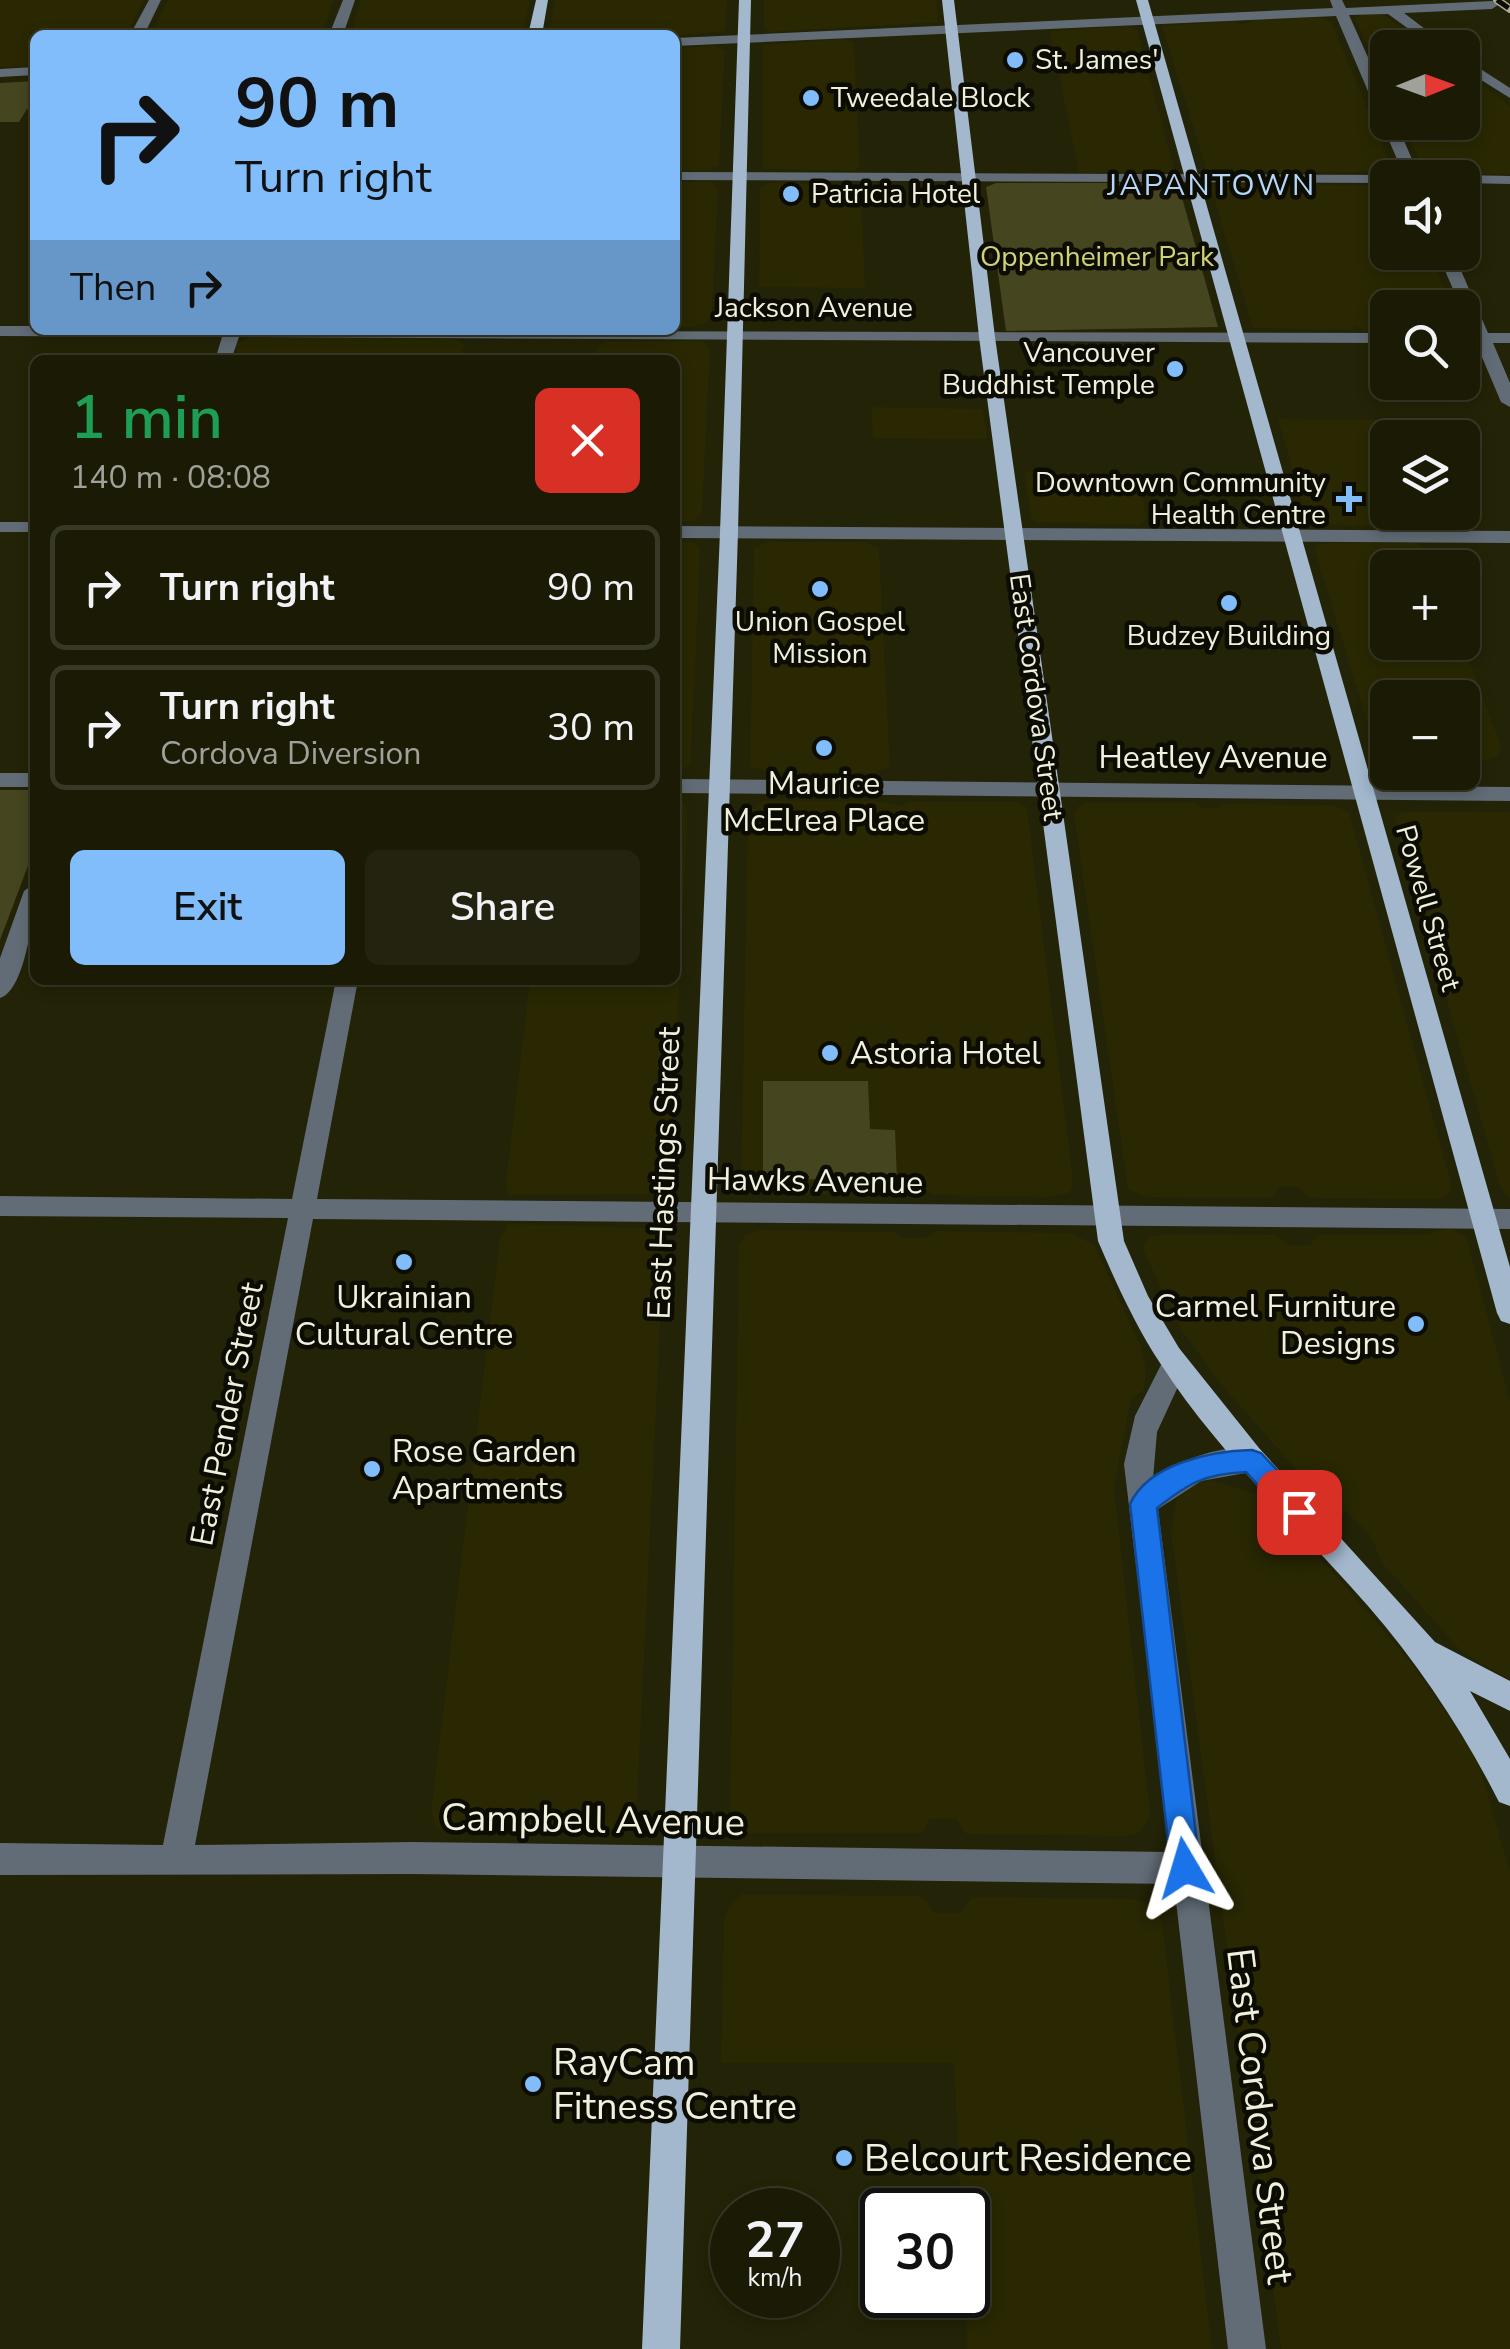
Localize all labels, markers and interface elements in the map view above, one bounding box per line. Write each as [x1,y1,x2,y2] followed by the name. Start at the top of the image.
[1370,30,1480,140] north arrow
[1370,30,1480,790] map controls
[1035,41,1158,79] place label: St. James'
[1004,49,1026,71] marker: St. James'
[235,56,399,152] text: 90 m
[70,70,200,200] icon: right
[831,79,1031,117] place label: Tweedale Block
[800,87,822,109] marker: Tweedale Block
[235,147,432,208] text: Turn right
[1370,160,1480,270] button: sound
[1106,165,1317,206] district label: JAPANTOWN
[811,175,981,213] place label: Patricia Hotel
[780,183,802,205] marker: Patricia Hotel
[980,238,1215,276] park label: Oppenheimer Park
[176,260,231,315] icon: right
[70,262,156,313] text: Then
[714,289,913,327] street label: Jackson Avenue
[1370,290,1480,400] button: search
[942,334,1155,404] place label: Vancouver Buddhist Temple
[1164,358,1186,380] marker: Vancouver Buddhist Temple
[70,377,223,459] text: 1 min
[535,388,640,493] button: close
[1370,420,1480,530] button: layers
[70,456,271,499] text: 140 m · 08:08
[1035,464,1327,534] place label: Downtown Community Health Centre
[1336,486,1362,512] marker: Downtown Community Health Centre
[1370,550,1480,660] button: +
[75,560,130,615] icon: right
[160,562,335,613] text: Turn right
[547,562,635,613] text: 90 m
[1000,571,1072,823] street label: East Cordova Street
[809,578,831,600] marker: Union Gospel Mission
[1218,592,1240,614] marker: Budzey Building
[735,603,906,673] place label: Union Gospel Mission
[1127,617,1331,655] place label: Budzey Building
[1370,680,1480,790] button: −
[160,681,335,732] text: Turn right
[75,700,130,755] icon: right
[547,702,635,753] text: 30 m
[160,732,422,775] text: Cordova Diversion
[1098,736,1328,779] street label: Heatley Avenue
[813,737,835,759] marker: Maurice McElrea Place
[723,762,925,842] place label: Maurice McElrea Place
[1386,821,1470,996] street label: Powell Street
[70,850,345,965] button: Exit
[365,850,640,965] button: Share
[637,1025,691,1320] street label: East Hastings Street
[850,1032,1041,1075] place label: Astoria Hotel
[819,1042,841,1064] marker: Astoria Hotel
[706,1158,924,1204] street label: Hawks Avenue
[393,1251,415,1273] marker: Ukrainian Cultural Centre
[295,1276,513,1356] place label: Ukrainian Cultural Centre
[180,1278,274,1549] street label: East Pender Street
[1155,1285,1396,1365] place label: Carmel Furniture Designs
[1405,1313,1427,1335] marker: Carmel Furniture Designs
[392,1430,577,1510] place label: Rose Garden Apartments
[361,1458,383,1480] marker: Rose Garden Apartments
[1257,1470,1342,1555] pin
[1272,1485,1327,1540] icon: arrive
[441,1792,745,1848] street label: Campbell Avenue
[1133,1816,1237,1920] position arrow
[1214,1945,1306,2287] street label: East Cordova Street
[553,2037,797,2132] place label: RayCam Fitness Centre
[522,2073,544,2095] marker: RayCam Fitness Centre
[864,2133,1192,2184] place label: Belcourt Residence
[833,2147,855,2169] marker: Belcourt Residence
[860,2188,990,2318] speed limit sign: 30
[745,2206,805,2275] text: 27
[747,2261,803,2295] text: km/h

